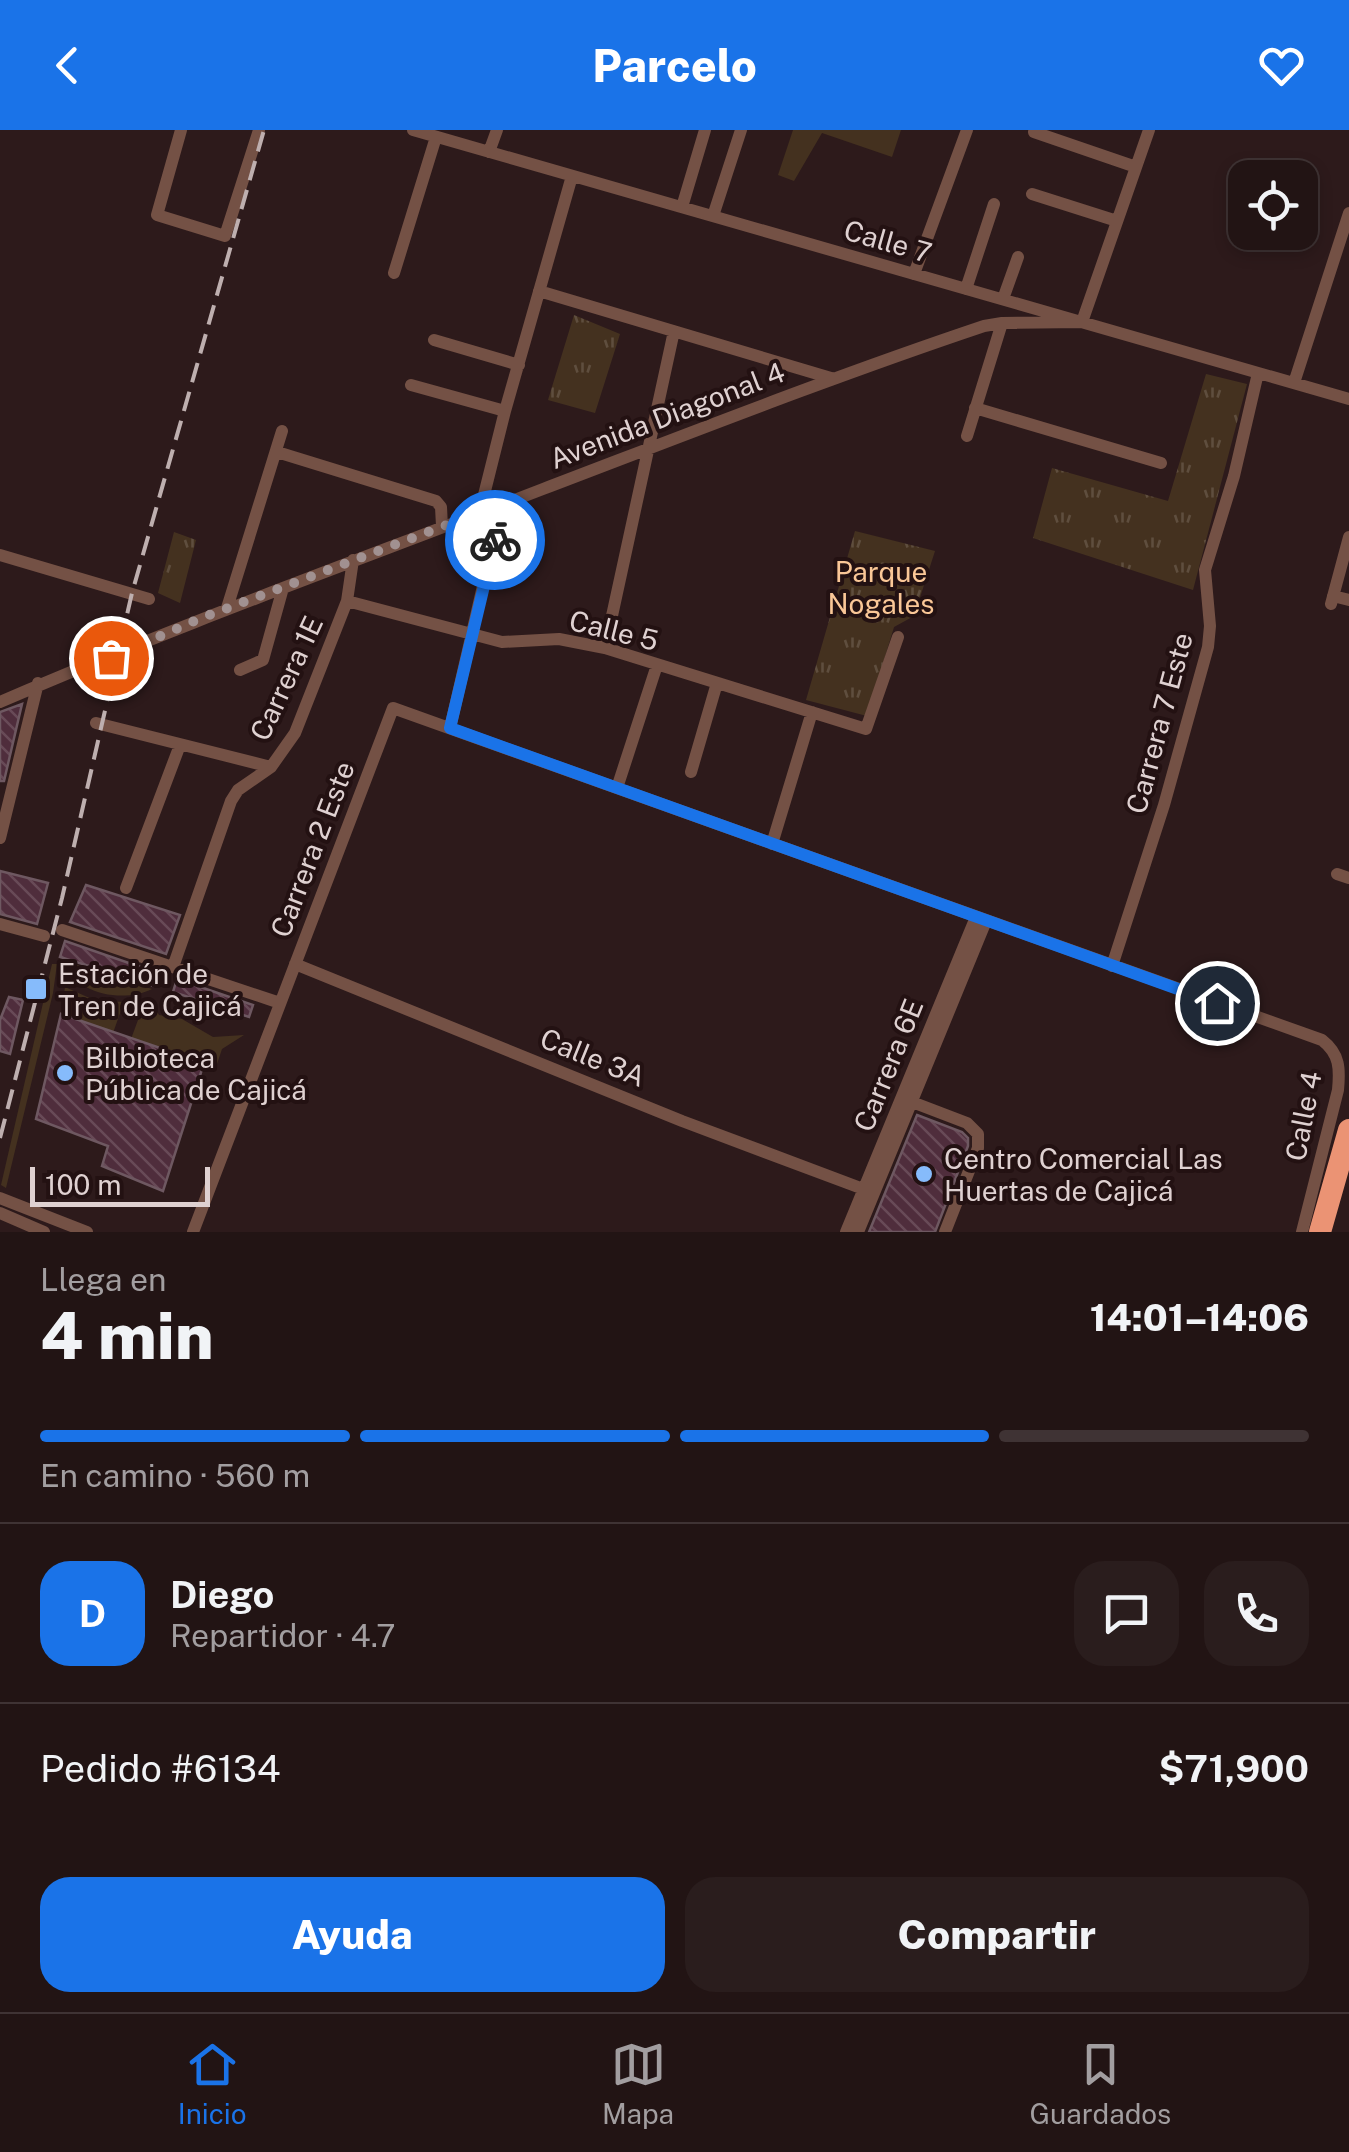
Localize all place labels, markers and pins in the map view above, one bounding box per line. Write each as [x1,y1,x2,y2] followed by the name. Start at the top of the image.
[69,616,154,701] pin
[58,957,242,1022] place label: Estación de Tren de Cajicá
[1175,961,1260,1046] pin
[23,976,49,1002] marker: Estación de Tren de Cajicá
[85,1041,307,1106] place label: Bilbioteca Pública de Cajicá
[54,1062,76,1084] marker: Bilbioteca Pública de Cajicá
[944,1142,1223,1207] place label: Centro Comercial Las Huertas de Cajicá
[913,1163,935,1185] marker: Centro Comercial Las Huertas de Cajicá

